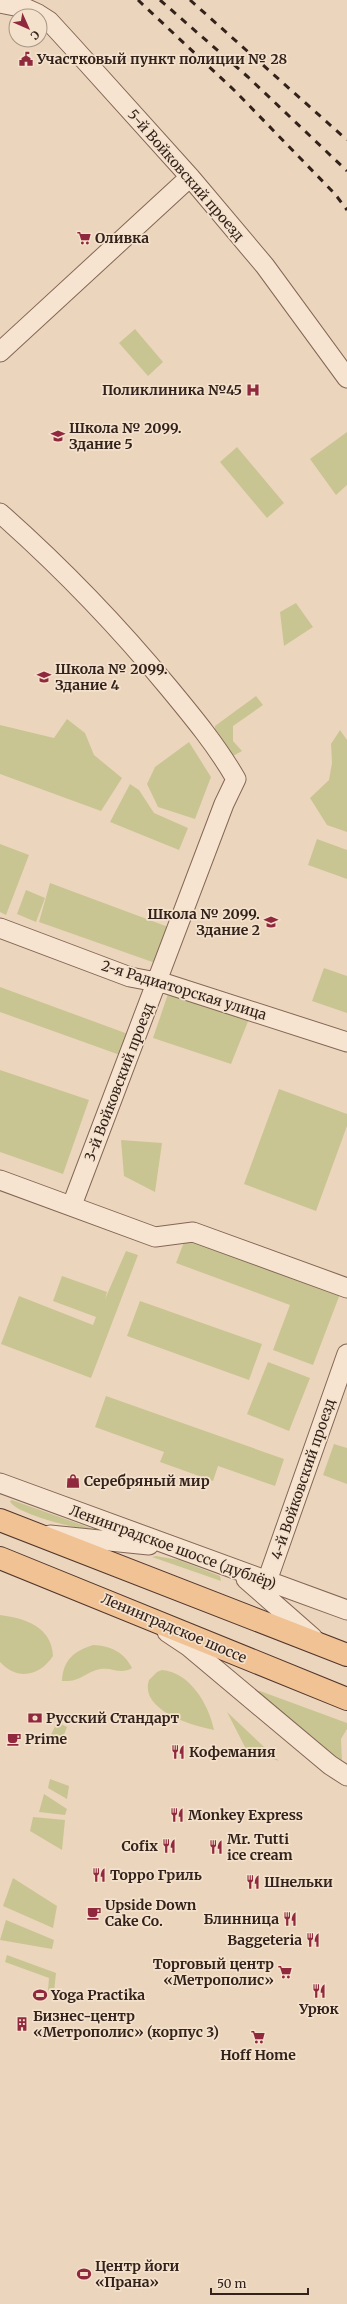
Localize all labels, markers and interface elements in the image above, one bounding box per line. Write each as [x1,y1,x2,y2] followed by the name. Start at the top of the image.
[8,8,48,48] north arrow
[28,28,43,43] text: С
[36,50,288,68] place label: Участковый пункт полиции № 28
[18,51,34,67] public building icon: Участковый пункт полиции № 28
[124,105,248,245] street label: 5-й Войковский проезд
[95,229,149,247] place label: Оливка
[76,230,92,246] supermarket icon: Оливка
[102,381,242,399] place label: Поликлиника №45
[245,382,261,398] hospital icon: Поликлиника №45
[69,419,182,453] place label: Школа № 2099. Здание 5
[50,428,66,444] school or university icon: Школа № 2099. Здание 5
[55,660,168,694] place label: Школа № 2099. Здание 4
[36,669,52,685] school or university icon: Школа № 2099. Здание 4
[147,905,260,939] place label: Школа № 2099. Здание 2
[263,914,279,930] school or university icon: Школа № 2099. Здание 2
[99,956,269,1024] street label: 2-я Радиаторская улица
[80,1000,158,1164] street label: 3-й Войковский проезд
[267,1396,339,1562] street label: 4-й Войковский проезд
[84,1472,210,1490] place label: Серебряный мир
[65,1473,81,1489] shop icon: Серебряный мир
[67,1501,279,1593] street label: Ленинградское шоссе (дублёр)
[99,1589,249,1667] street label: Ленинградское шоссе
[46,1709,179,1727] place label: Русский Стандарт
[27,1710,43,1726] bank icon: Русский Стандарт
[25,1730,68,1748] place label: Prime
[6,1731,22,1747] cafe icon: Prime
[189,1743,276,1761] place label: Кофемания
[170,1744,186,1760] restaurant icon: Кофемания
[188,1806,303,1824] place label: Monkey Express
[169,1807,185,1823] restaurant icon: Monkey Express
[227,1830,293,1864] place label: Mr. Tutti ice cream
[121,1837,158,1855] place label: Cofix
[161,1838,177,1854] restaurant icon: Cofix
[208,1839,224,1855] restaurant icon: Mr. Tutti ice cream
[110,1866,202,1884] place label: Торро Гриль
[91,1867,107,1883] restaurant icon: Торро Гриль
[264,1873,333,1891] place label: Шнельки
[245,1874,261,1890] restaurant icon: Шнельки
[105,1896,197,1930] place label: Upside Down Cake Co.
[86,1905,102,1921] cafe icon: Upside Down Cake Co.
[204,1910,279,1928] place label: Блинница
[282,1911,298,1927] restaurant icon: Блинница
[227,1931,302,1949] place label: Baggeteria
[305,1932,321,1948] restaurant icon: Baggeteria
[153,1955,274,1989] place label: Торговый центр «Метрополис»
[277,1964,293,1980] supermarket icon: Торговый центр «Метрополис»
[311,1983,327,1999] restaurant icon: Урюк
[50,1986,145,2004] place label: Yoga Practika
[32,1987,48,2003] sports icon: Yoga Practika
[298,2000,339,2018] place label: Урюк
[33,2007,219,2041] place label: Бизнес-центр «Метрополис» (корпус 3)
[14,2016,30,2032] building icon: Бизнес-центр «Метрополис» (корпус 3)
[250,2029,266,2045] supermarket icon: Hoff Home
[220,2046,296,2064] place label: Hoff Home
[95,2257,180,2291] place label: Центр йоги «Прана»
[76,2266,92,2282] sports icon: Центр йоги «Прана»
[211,2270,308,2296] scale bar
[217,2276,246,2291] text: 50 m

